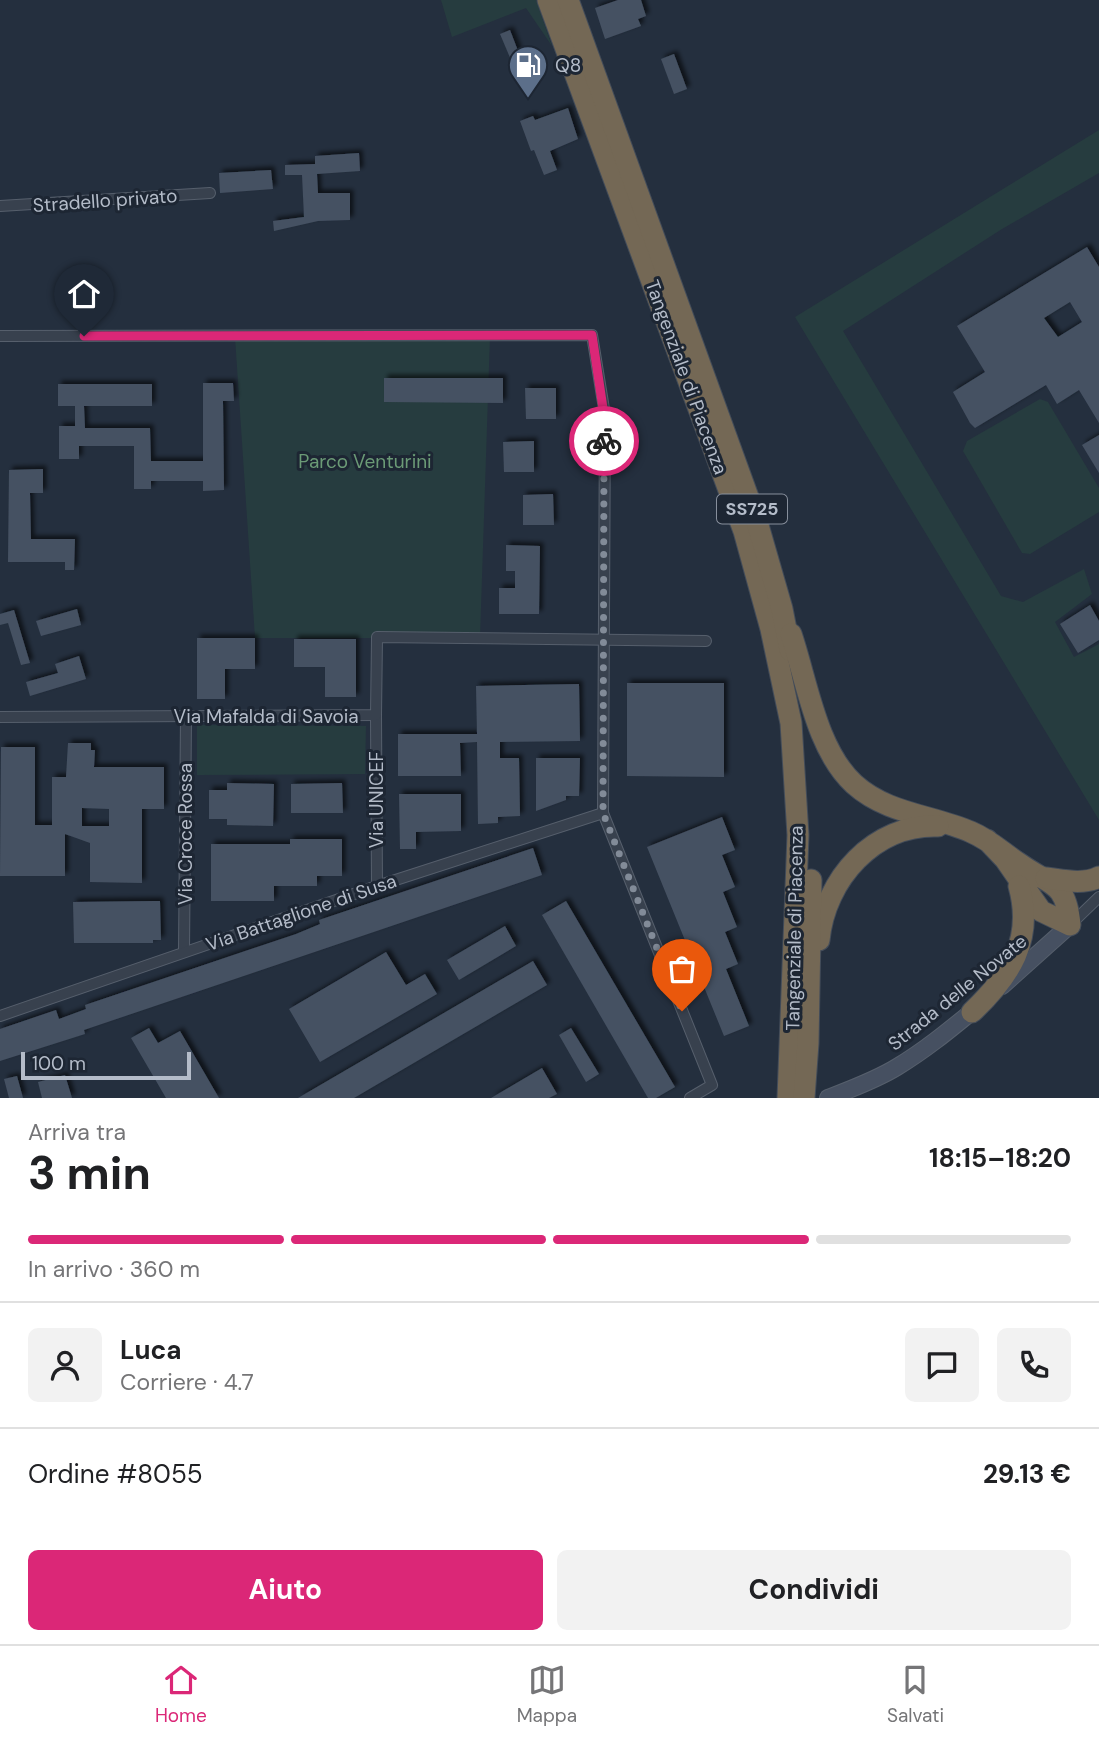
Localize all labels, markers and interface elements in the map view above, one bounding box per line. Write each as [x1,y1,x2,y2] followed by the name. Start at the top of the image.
[507,44,549,99] fuel station icon: Q8
[555,53,581,78] place label: Q8
[32,183,178,218] street label: Stradello privato
[54,264,114,336] pin
[65,275,103,313] icon: home
[640,277,733,478] street label: Tangenziale di Piacenza
[569,406,639,476] courier
[585,422,623,460] icon: bike
[298,449,432,474] park label: Parco Venturini
[717,494,787,524] road number: SS725
[173,704,359,729] street label: Via Mafalda di Savoia
[364,751,389,849] street label: Via UNICEF
[173,763,198,905] street label: Via Croce Rossa
[780,825,809,1031] street label: Tangenziale di Piacenza
[202,868,400,957] street label: Via Battaglione di Susa
[883,929,1032,1056] street label: Strada delle Novate
[652,939,712,1011] pin
[663,950,701,988] icon: bag
[21,1049,191,1081] scale bar
[32,1051,86,1076] text: 100 m
[28,1117,126,1147] text: Arriva tra
[929,1141,1071,1175] text: 18:15–18:20
[28,1143,151,1203] text: 3 min
[28,1254,200,1284] text: In arrivo · 360 m
[28,1328,102,1402] button: person
[905,1328,979,1402] button: chat
[997,1328,1071,1402] button: phone
[120,1333,182,1367] text: Luca
[120,1367,254,1397] text: Corriere · 4.7
[28,1457,203,1491] text: Ordine #8055
[983,1457,1071,1491] text: 29.13 €
[28,1550,543,1630] button: Aiuto
[557,1550,1071,1630] button: Condividi
[155,1661,207,1728] tab: Home
[517,1661,577,1728] tab: Mappa
[887,1661,944,1728] tab: Salvati

